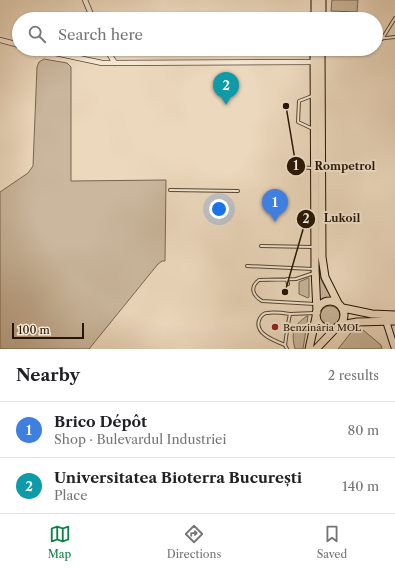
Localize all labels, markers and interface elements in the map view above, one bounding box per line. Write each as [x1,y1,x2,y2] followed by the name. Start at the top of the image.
[12,12,383,56] search box
[26,23,48,45] icon: search
[58,25,143,44] text: Search here
[213,72,239,105] pin: 2
[286,155,383,178] callout: Rompetrol
[293,158,299,173] text: 1
[315,159,376,173] text: Rompetrol
[262,189,288,222] pin: 1
[209,199,229,219] your location
[296,207,369,230] callout: Lukoil
[302,211,310,226] text: 2
[324,211,360,225] text: Lukoil
[12,321,84,340] scale bar
[283,321,362,334] place label: Benzinăria MOL
[270,322,280,332] marker: Benzinăria MOL
[18,323,50,337] text: 100 m
[16,365,80,385] text: Nearby
[328,367,379,383] text: 2 results
[54,412,147,431] text: Brico Dépôt
[26,422,32,438] text: 1
[347,422,379,438] text: 80 m
[54,431,226,447] text: Shop · Bulevardul Industriei
[54,468,302,487] text: Universitatea Bioterra București
[25,478,33,494] text: 2
[342,478,379,494] text: 140 m
[54,487,87,503] text: Place
[48,523,71,561] tab: Map
[167,523,221,561] tab: Directions
[317,523,347,561] tab: Saved

